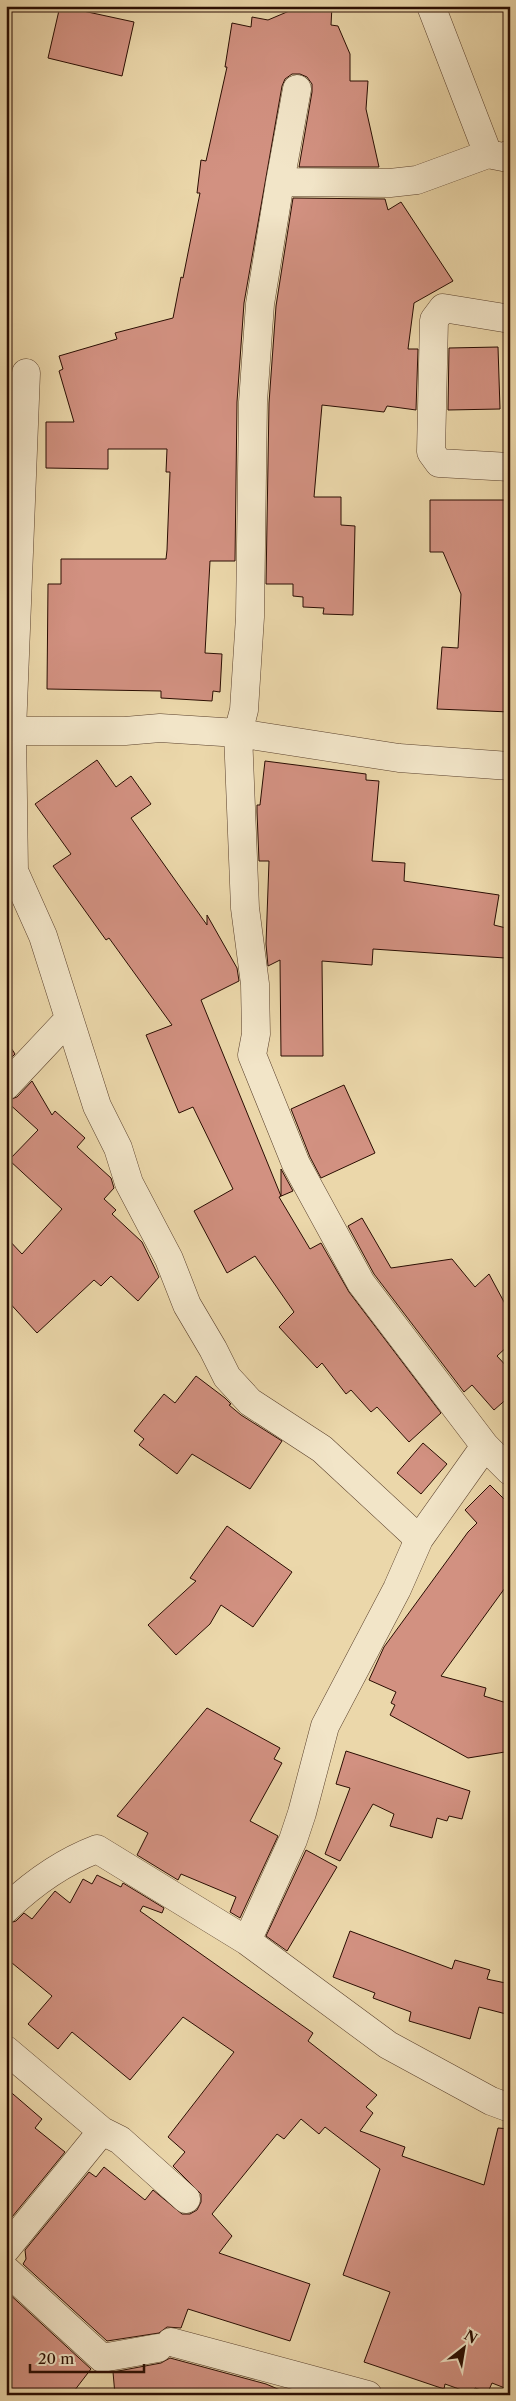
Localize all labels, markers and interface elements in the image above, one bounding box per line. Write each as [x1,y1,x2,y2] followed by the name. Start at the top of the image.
[438,2324,488,2374] north arrow
[461,2326,481,2348] text: N
[30,2341,144,2373] scale bar
[38,2349,74,2368] text: 20 m

